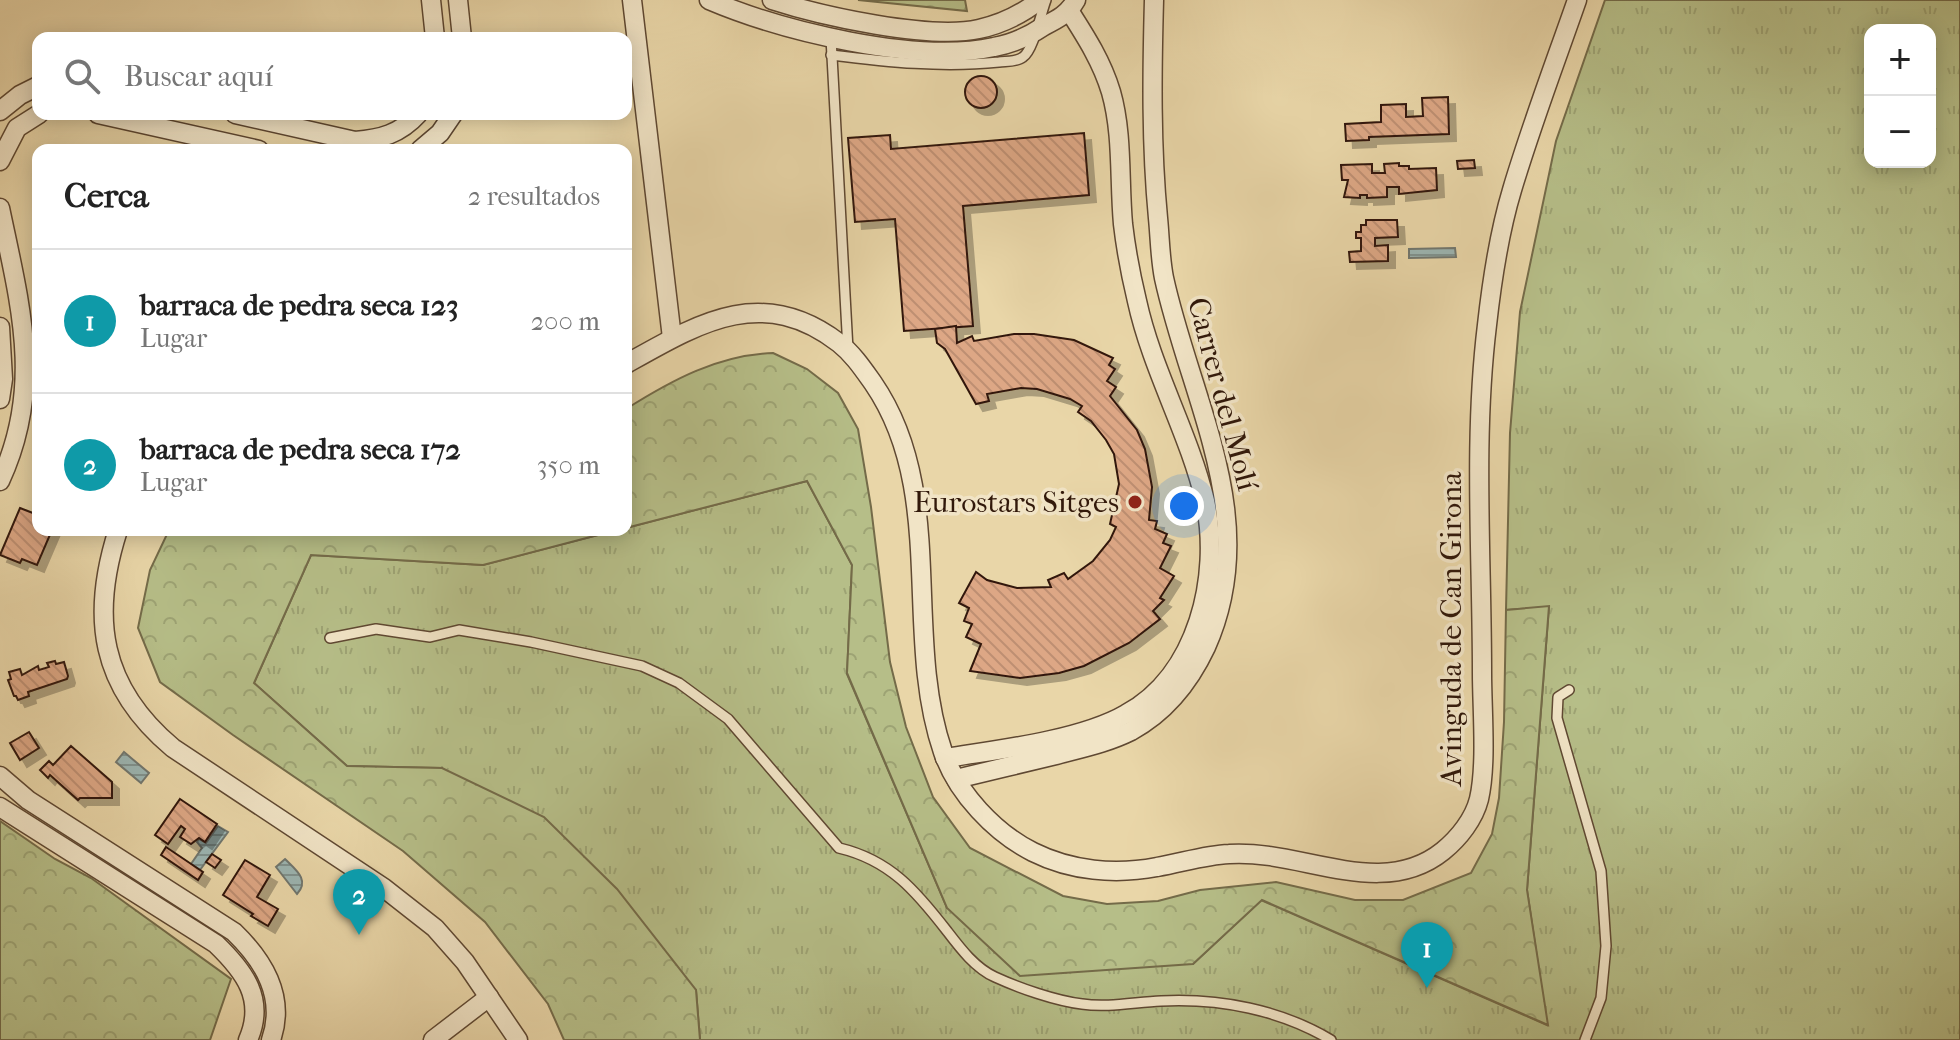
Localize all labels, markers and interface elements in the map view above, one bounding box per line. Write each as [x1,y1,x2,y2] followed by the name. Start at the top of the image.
[1864,24,1936,168] map controls
[1864,24,1936,96] button: +
[32,32,632,120] search box
[60,54,104,98] icon: search
[124,59,273,94] text: Buscar aquí
[1864,96,1936,168] button: −
[64,176,149,216] text: Cerca
[468,181,600,212] text: 2 resultados
[140,288,459,323] text: barraca de pedra seca 123
[1180,294,1265,496] street label: Carrer del Molí
[85,306,95,337] text: 1
[531,306,600,337] text: 200 m
[140,323,207,354] text: Lugar
[140,432,461,467] text: barraca de pedra seca 172
[83,450,97,481] text: 2
[537,450,600,481] text: 350 m
[140,467,207,498] text: Lugar
[1434,471,1469,787] street label: Avinguda de Can Girona
[913,485,1119,520] place label: Eurostars Sitges
[1164,486,1204,526] your location
[1126,493,1144,511] marker: Eurostars Sitges
[333,869,385,935] pin: 2
[1401,922,1453,988] pin: 1

